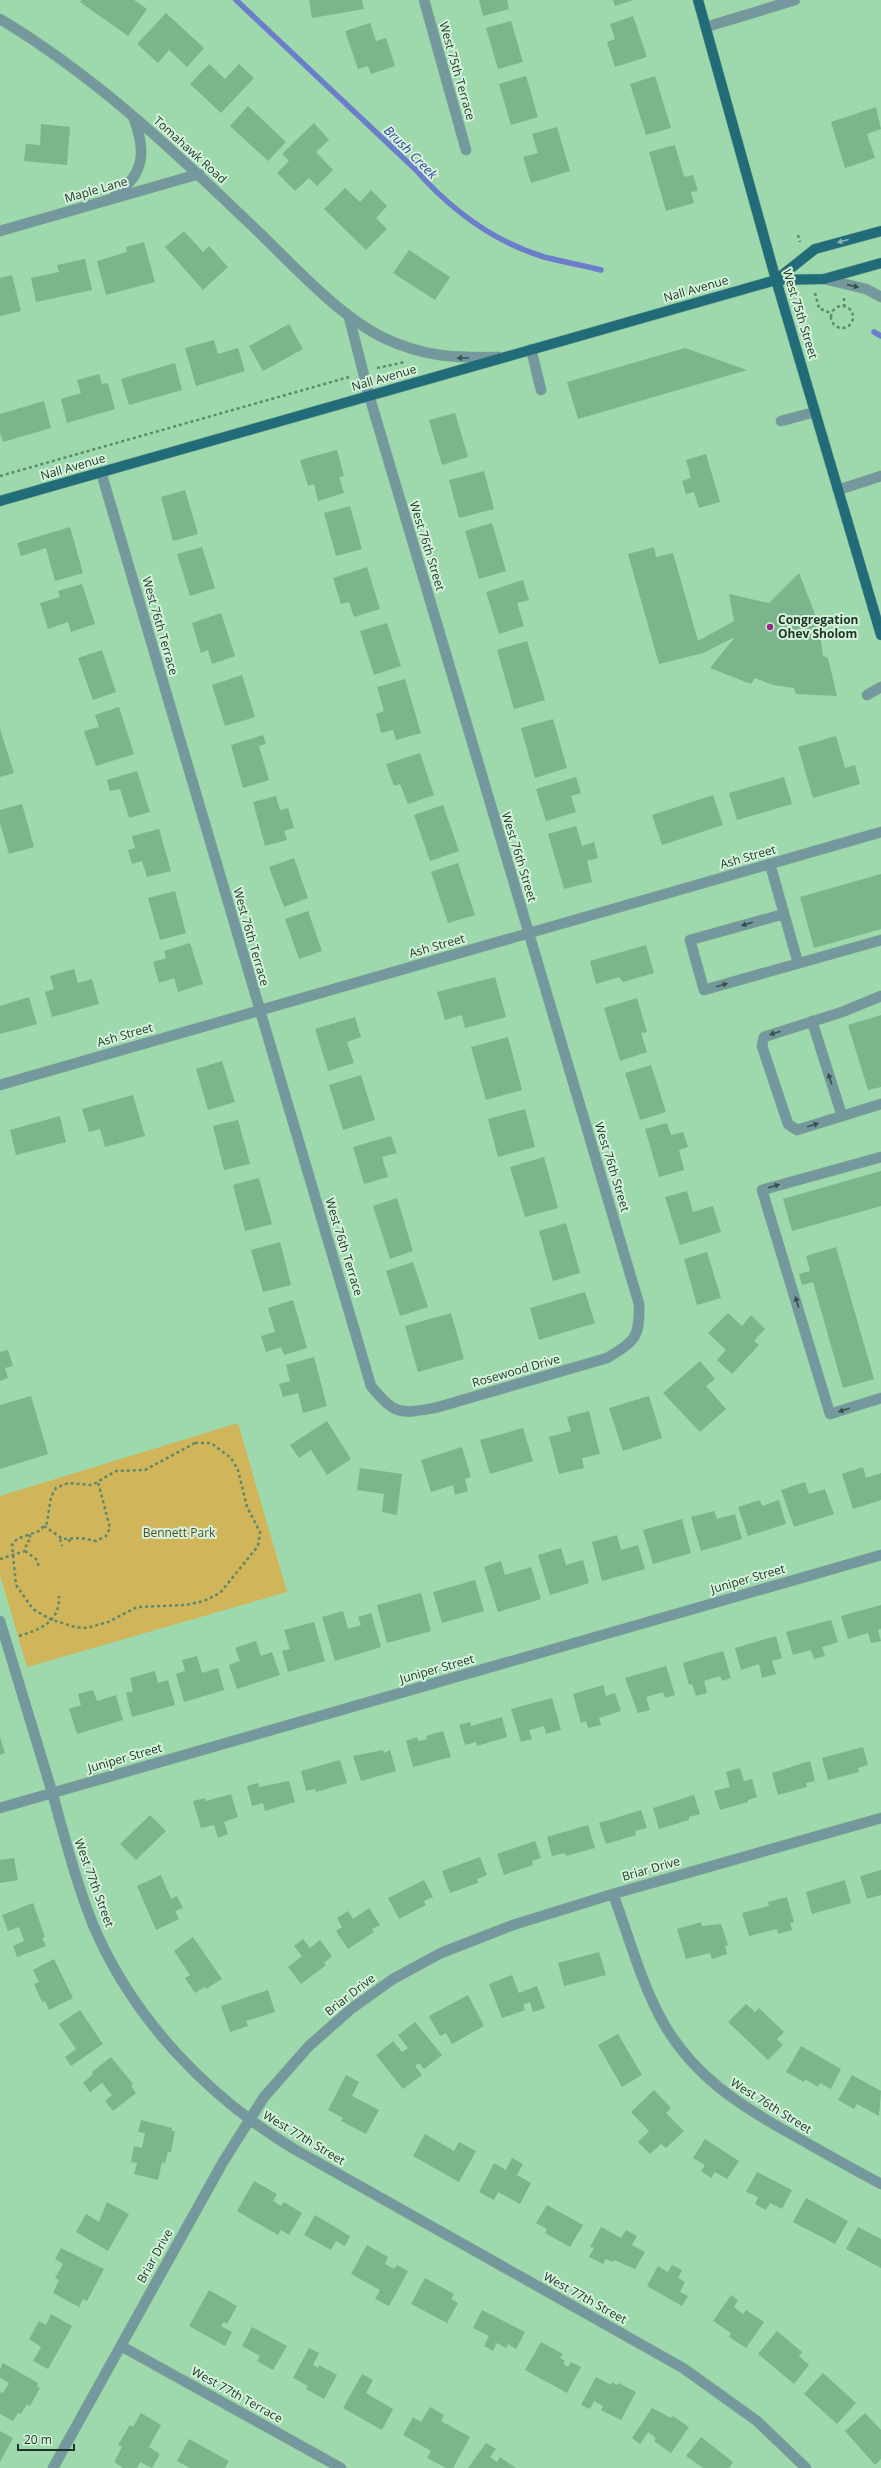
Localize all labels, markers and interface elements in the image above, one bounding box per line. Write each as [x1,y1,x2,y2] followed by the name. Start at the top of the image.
[435,20,480,122] street label: West 75th Terrace
[150,112,231,187] street label: Tomahawk Road
[380,121,442,183] water label: Brush Creek
[62,172,130,207] street label: Maple Lane
[837,238,849,244] one-way arrow
[779,267,822,361] street label: West 75th Street
[661,271,730,306] street label: Nall Avenue
[847,284,860,290] one-way arrow
[456,355,469,361] one-way arrow
[349,360,418,395] street label: Nall Avenue
[38,449,107,484] street label: Nall Avenue
[406,499,449,593] street label: West 76th Street
[138,575,183,677] street label: West 76th Terrace
[778,611,859,642] place label: Congregation Ohev Sholom
[765,622,775,632] marker: Congregation Ohev Sholom
[498,810,541,904] street label: West 76th Street
[718,840,778,873] street label: Ash Street
[229,886,274,988] street label: West 76th Terrace
[740,921,752,927] one-way arrow
[407,929,467,962] street label: Ash Street
[716,982,728,988] one-way arrow
[95,1018,155,1051] street label: Ash Street
[769,1030,781,1036] one-way arrow
[827,1072,833,1084] one-way arrow
[591,1120,634,1214] street label: West 76th Street
[807,1122,819,1128] one-way arrow
[768,1183,780,1189] one-way arrow
[321,1196,368,1298] street label: West 76th Terrace
[794,1296,800,1308] one-way arrow
[470,1350,562,1391] street label: Rosewood Drive
[837,1407,849,1413] one-way arrow
[143,1524,216,1541] park label: Bennett Park
[708,1560,787,1598] street label: Juniper Street
[397,1650,476,1688] street label: Juniper Street
[85,1739,164,1777] street label: Juniper Street
[71,1836,118,1929] street label: West 77th Street
[620,1852,682,1885] street label: Briar Drive
[321,1969,379,2020] street label: Briar Drive
[727,2074,815,2137] street label: West 76th Street
[260,2106,348,2169] street label: West 77th Street
[133,2225,177,2286] street label: Briar Drive
[540,2268,630,2328] street label: West 77th Street
[189,2362,286,2427] street label: West 77th Terrace
[18,2426,74,2452] scale bar
[24,2431,52,2448] text: 20 m

